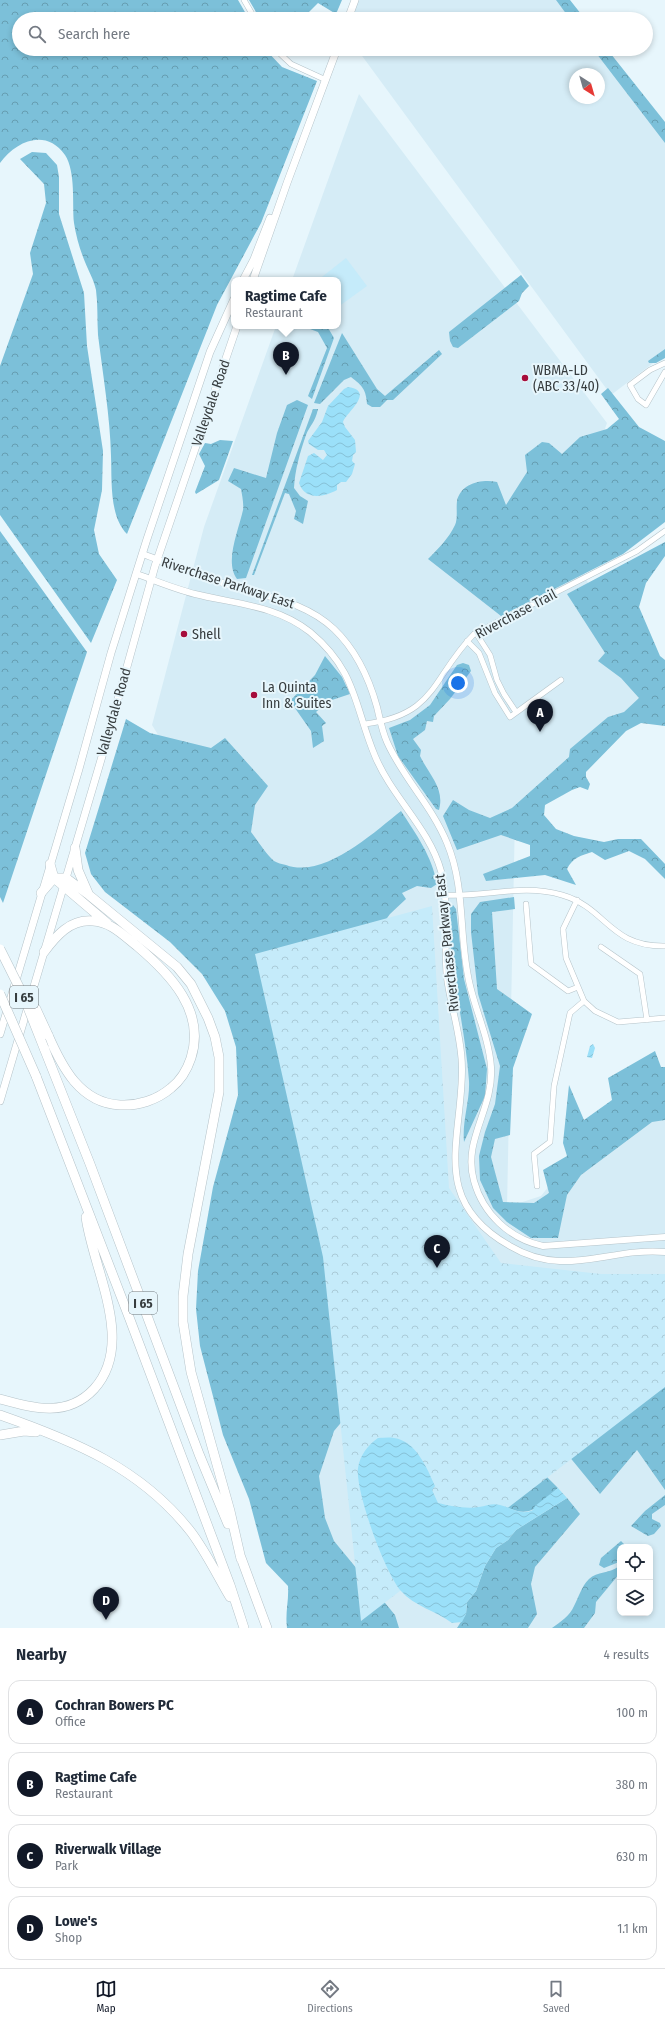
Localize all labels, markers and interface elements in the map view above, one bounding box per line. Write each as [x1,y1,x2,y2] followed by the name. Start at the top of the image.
[12,12,653,56] search box
[26,23,48,45] icon: search
[58,25,130,43] text: Search here
[569,68,605,104] north arrow
[231,277,341,329] popup
[245,287,327,305] text: Ragtime Cafe
[245,305,303,320] text: Restaurant
[273,342,299,375] pin: B
[188,357,234,449] street label: Valleydale Road
[533,362,599,395] place label: WBMA-LD (ABC 33/40)
[520,373,530,383] marker: WBMA-LD (ABC 33/40)
[159,553,297,613] street label: Riverchase Parkway East
[472,585,560,643] street label: Riverchase Trail
[192,626,221,643] place label: Shell
[179,629,189,639] marker: Shell
[93,666,135,758] street label: Valleydale Road
[448,673,468,693] your location
[262,679,331,712] place label: La Quinta Inn & Suites
[249,690,259,700] marker: La Quinta Inn & Suites
[527,699,553,732] pin: A
[431,873,463,1013] street label: Riverchase Parkway East
[10,986,38,1008] road number: I 65
[424,1235,450,1268] pin: C
[129,1292,157,1314] road number: I 65
[617,1544,653,1616] map controls
[617,1544,653,1580] button: locate
[617,1580,653,1616] button: layers
[93,1587,119,1620] pin: D
[16,1644,67,1665] text: Nearby
[603,1647,649,1662] text: 4 results
[55,1696,174,1714] text: Cochran Bowers PC
[26,1705,34,1720] text: A
[616,1705,648,1720] text: 100 m
[55,1714,86,1729] text: Office
[55,1768,137,1786] text: Ragtime Cafe
[26,1777,34,1792] text: B
[616,1777,648,1792] text: 380 m
[55,1786,113,1801] text: Restaurant
[55,1840,161,1858] text: Riverwalk Village
[27,1849,33,1864] text: C
[616,1849,648,1864] text: 630 m
[55,1858,78,1873] text: Park
[55,1912,97,1930] text: Lowe's
[26,1921,34,1936] text: D
[617,1921,648,1936] text: 1.1 km
[55,1930,82,1945] text: Shop
[95,1978,117,2015] tab: Map
[307,1978,353,2015] tab: Directions
[543,1978,570,2015] tab: Saved

